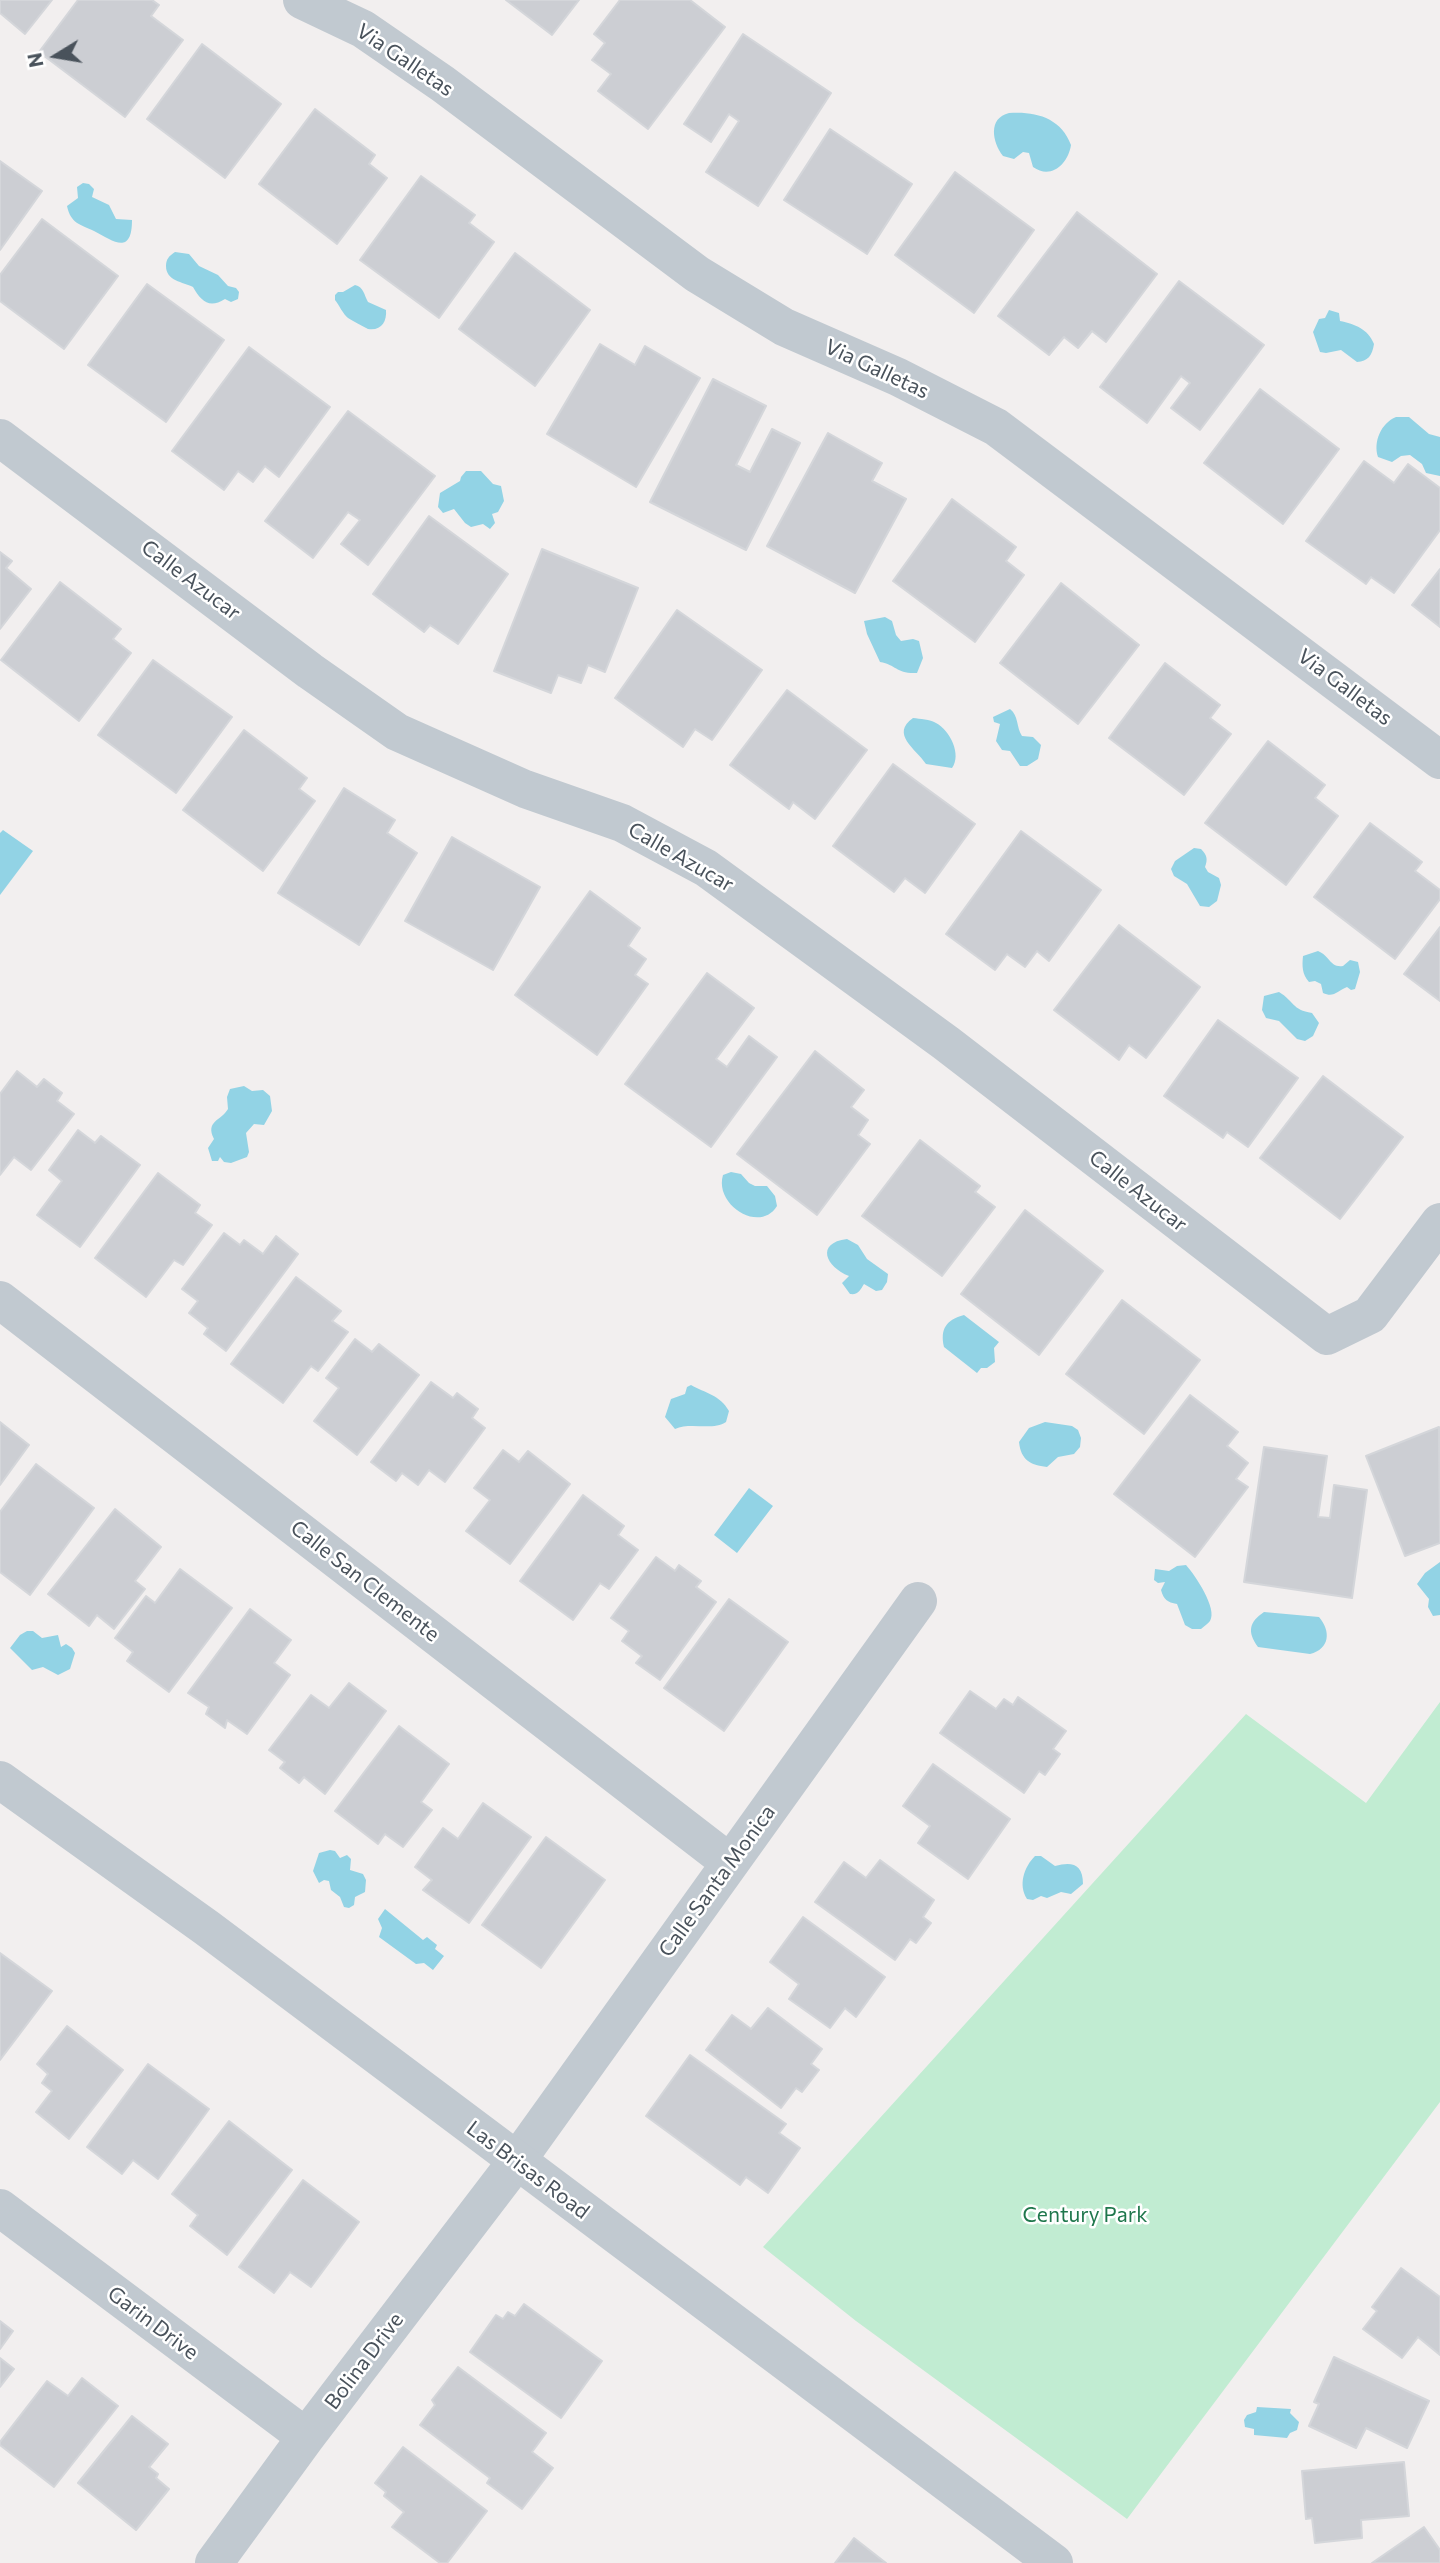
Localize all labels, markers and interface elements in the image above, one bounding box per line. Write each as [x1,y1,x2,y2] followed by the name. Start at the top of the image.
[352,18,458,102] street label: Via Galletas
[21,21,91,91] north arrow
[22,51,48,69] text: N
[821,334,933,404] street label: Via Galletas
[136,535,246,625] street label: Calle Azucar
[1293,643,1397,731] street label: Via Galletas
[624,817,738,897] street label: Calle Azucar
[1084,1145,1192,1237] street label: Calle Azucar
[285,1515,445,1647] street label: Calle San Clemente
[653,1800,781,1962] street label: Calle Santa Monica
[462,2116,594,2224] street label: Las Brisas Road
[1022,2202,1148,2228] park label: Century Park
[103,2281,203,2365] street label: Garin Drive
[319,2308,409,2414] street label: Bolina Drive

